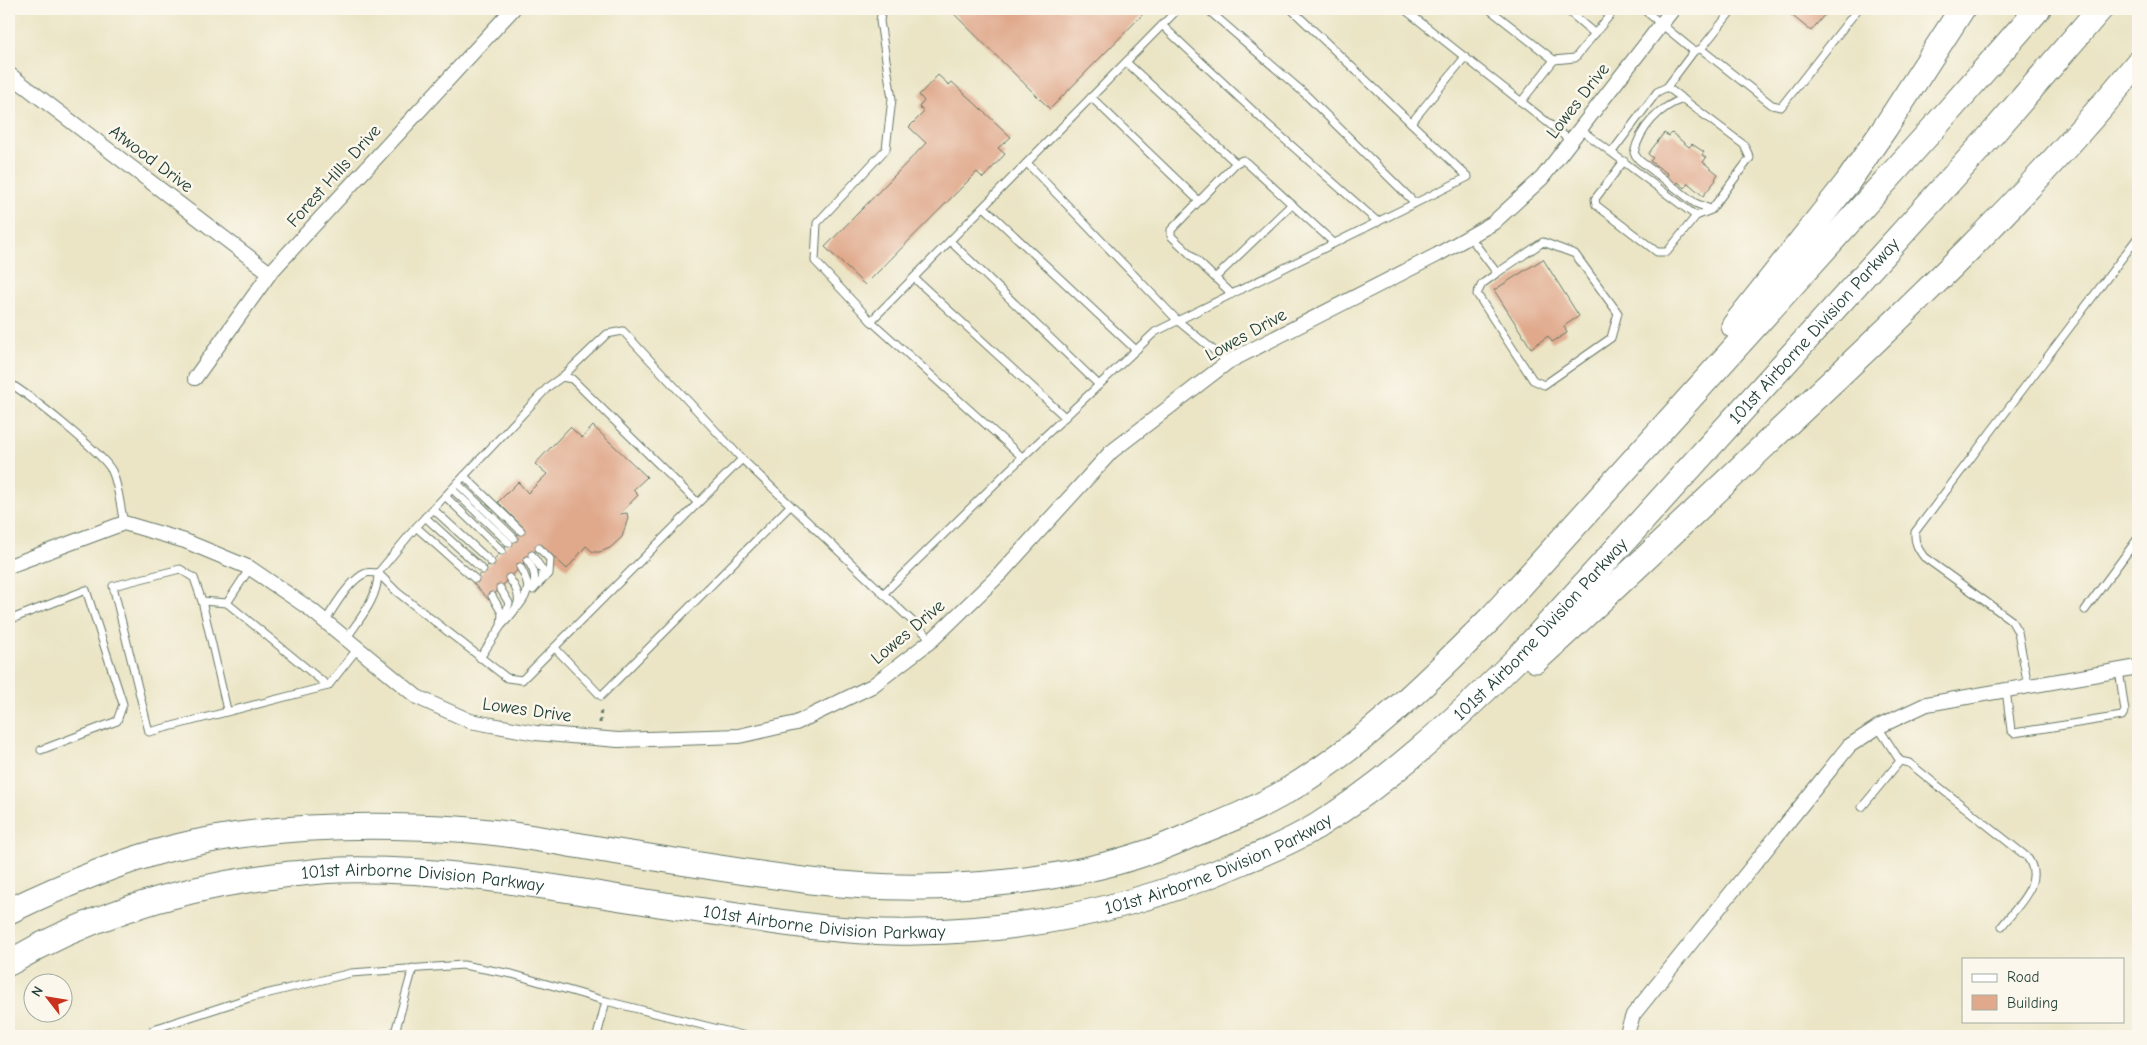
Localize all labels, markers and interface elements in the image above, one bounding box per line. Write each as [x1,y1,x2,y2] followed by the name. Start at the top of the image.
[1542,59,1614,143] street label: Lowes Drive
[283,120,385,232] street label: Forest Hills Drive
[105,121,197,197] street label: Atwood Drive
[1725,233,1904,428] street label: 101st Airborne Division Parkway
[1202,304,1290,366] street label: Lowes Drive
[1449,533,1632,725] street label: 101st Airborne Division Parkway
[867,595,949,669] street label: Lowes Drive
[481,693,573,727] street label: Lowes Drive
[1103,808,1337,919] street label: 101st Airborne Division Parkway
[300,859,546,896] street label: 101st Airborne Division Parkway
[702,900,947,943] street label: 101st Airborne Division Parkway
[1962,958,2124,1022] legend
[2007,968,2039,986] text: Road
[22,972,72,1022] north arrow
[28,983,47,1000] text: N
[2007,994,2058,1012] text: Building

